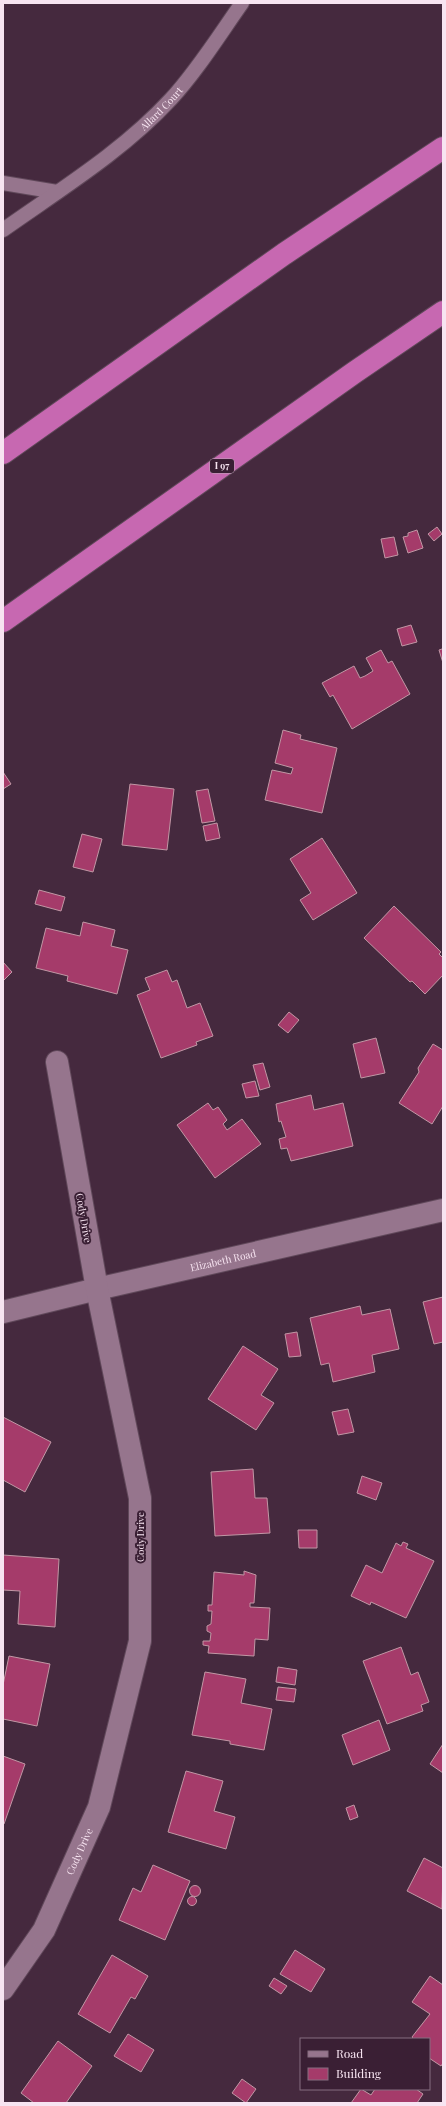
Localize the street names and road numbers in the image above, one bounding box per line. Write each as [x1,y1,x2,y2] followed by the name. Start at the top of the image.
[136,83,186,134] street label: Allard Court
[210,459,234,473] road number: I 97
[73,1192,95,1244] street label: Cody Drive
[189,1246,257,1275] street label: Elizabeth Road
[133,1512,147,1562] street label: Cody Drive
[63,1826,96,1877] street label: Cody Drive

